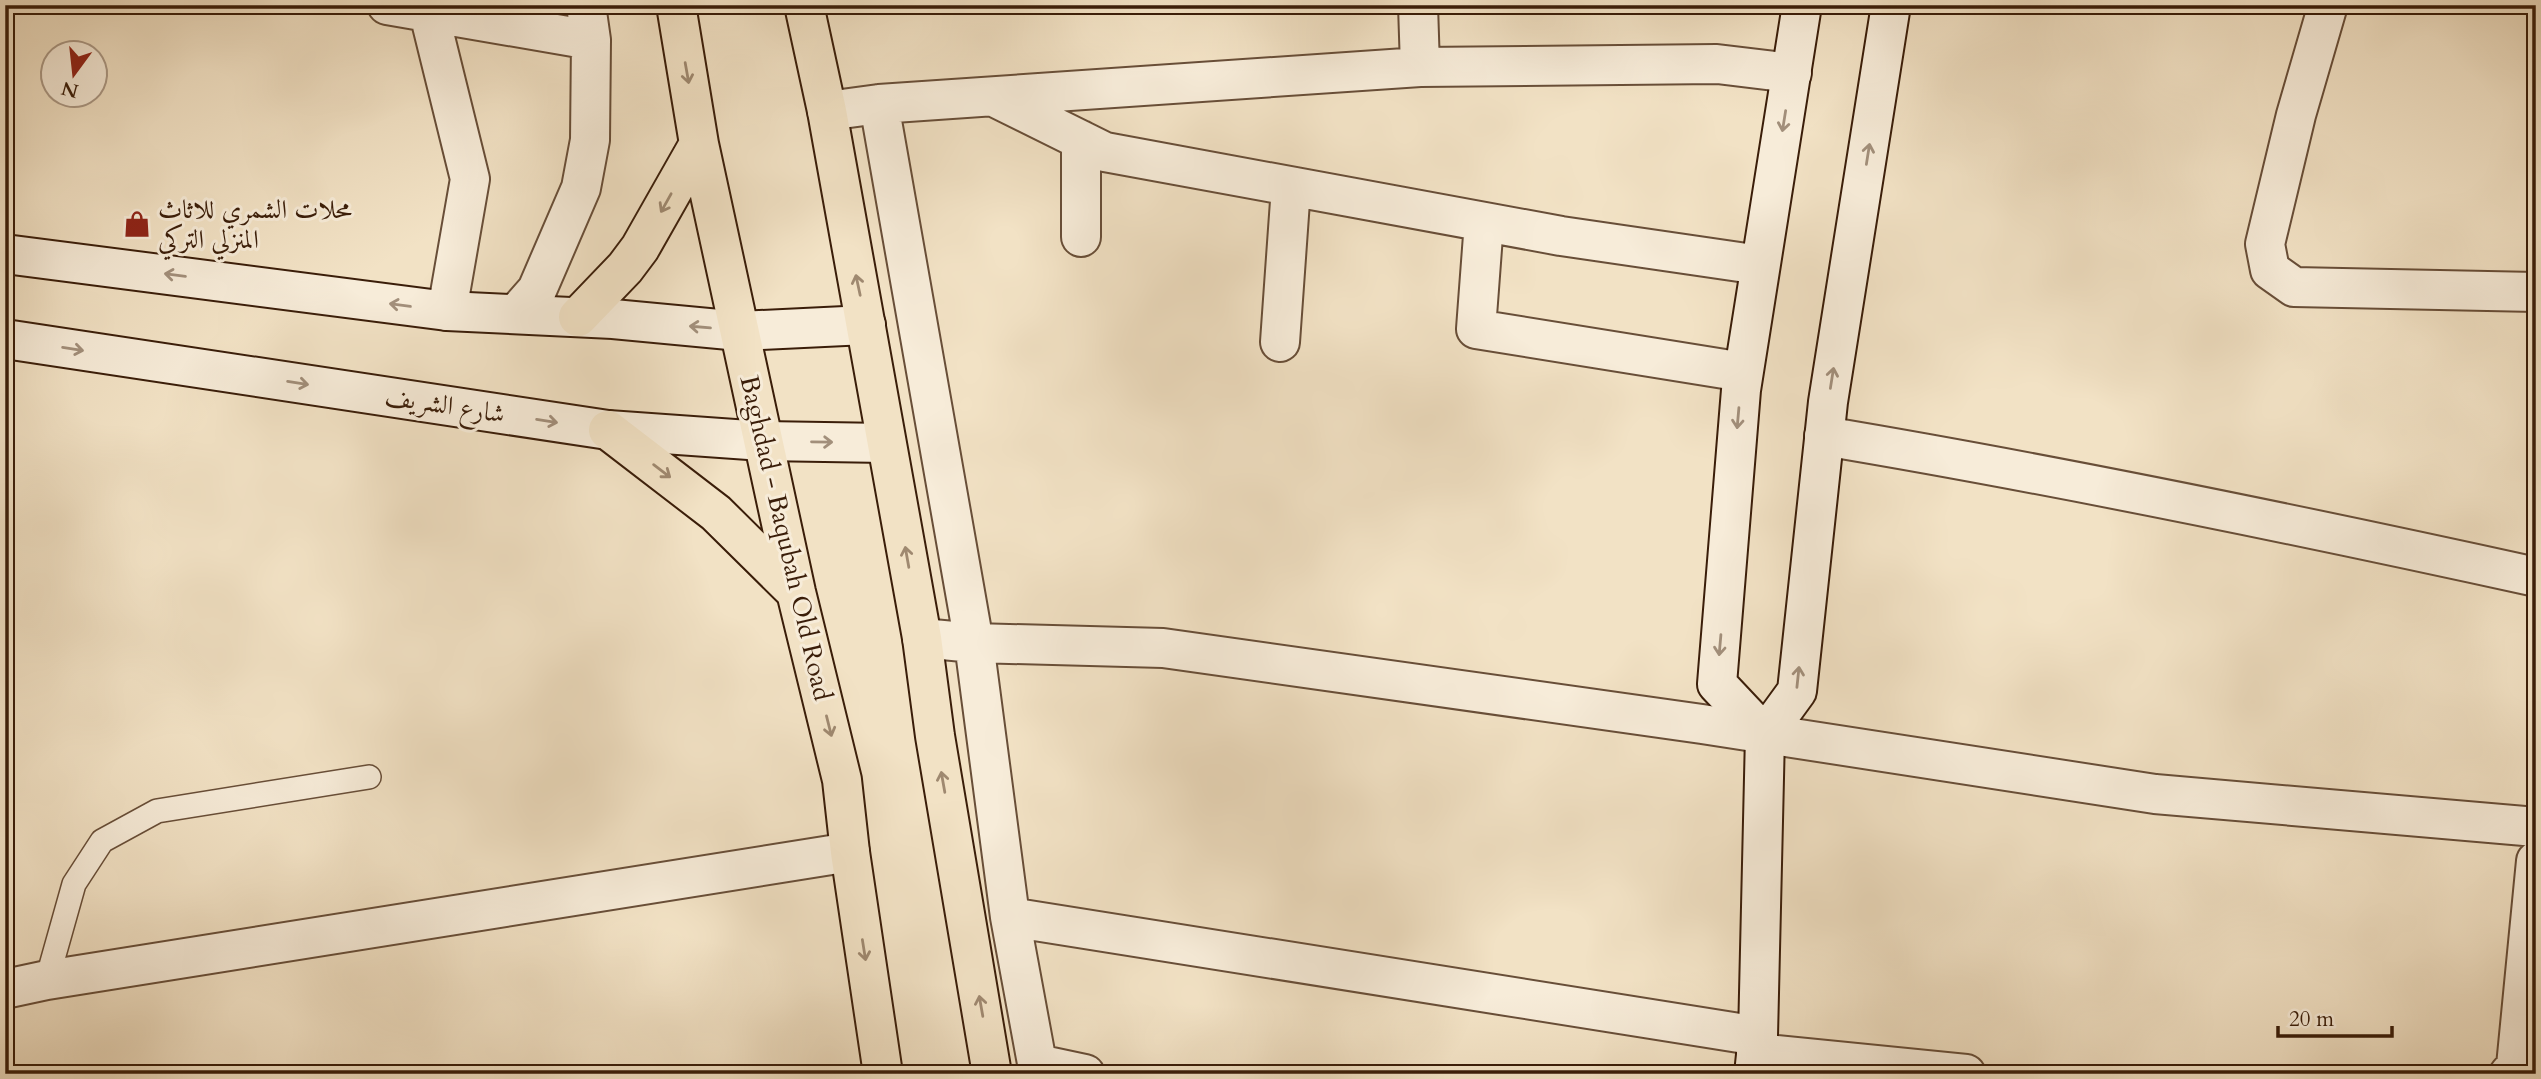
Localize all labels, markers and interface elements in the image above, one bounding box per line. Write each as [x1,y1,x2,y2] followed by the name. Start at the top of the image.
[38,38,108,108] north arrow
[681,61,694,83] one-way arrow
[58,75,81,104] text: N
[1777,109,1790,132] one-way arrow
[1862,143,1875,165] one-way arrow
[158,192,352,261] place label: محلات الشمري للاثاث المنزلي التركي
[659,193,673,213] one-way arrow
[122,209,152,239] shop icon: محلات الشمري للاثاث المنزلي التركي
[164,269,187,282] one-way arrow
[850,274,864,297] one-way arrow
[390,298,412,311] one-way arrow
[690,320,712,333] one-way arrow
[61,343,84,356] one-way arrow
[1825,367,1838,390] one-way arrow
[732,372,841,704] street label: Baghdad - Baqubah Old Road
[286,377,309,390] one-way arrow
[382,378,507,436] street label: شارع الشريف
[1731,407,1744,429] one-way arrow
[535,415,558,428] one-way arrow
[811,435,834,449] one-way arrow
[652,464,670,479] one-way arrow
[900,547,913,569] one-way arrow
[1713,633,1726,656] one-way arrow
[1792,666,1805,689] one-way arrow
[823,714,836,737] one-way arrow
[936,771,949,794] one-way arrow
[858,938,871,961] one-way arrow
[2278,995,2392,1039] scale bar
[974,996,987,1018] one-way arrow
[2289,1005,2334,1034] text: 20 m

